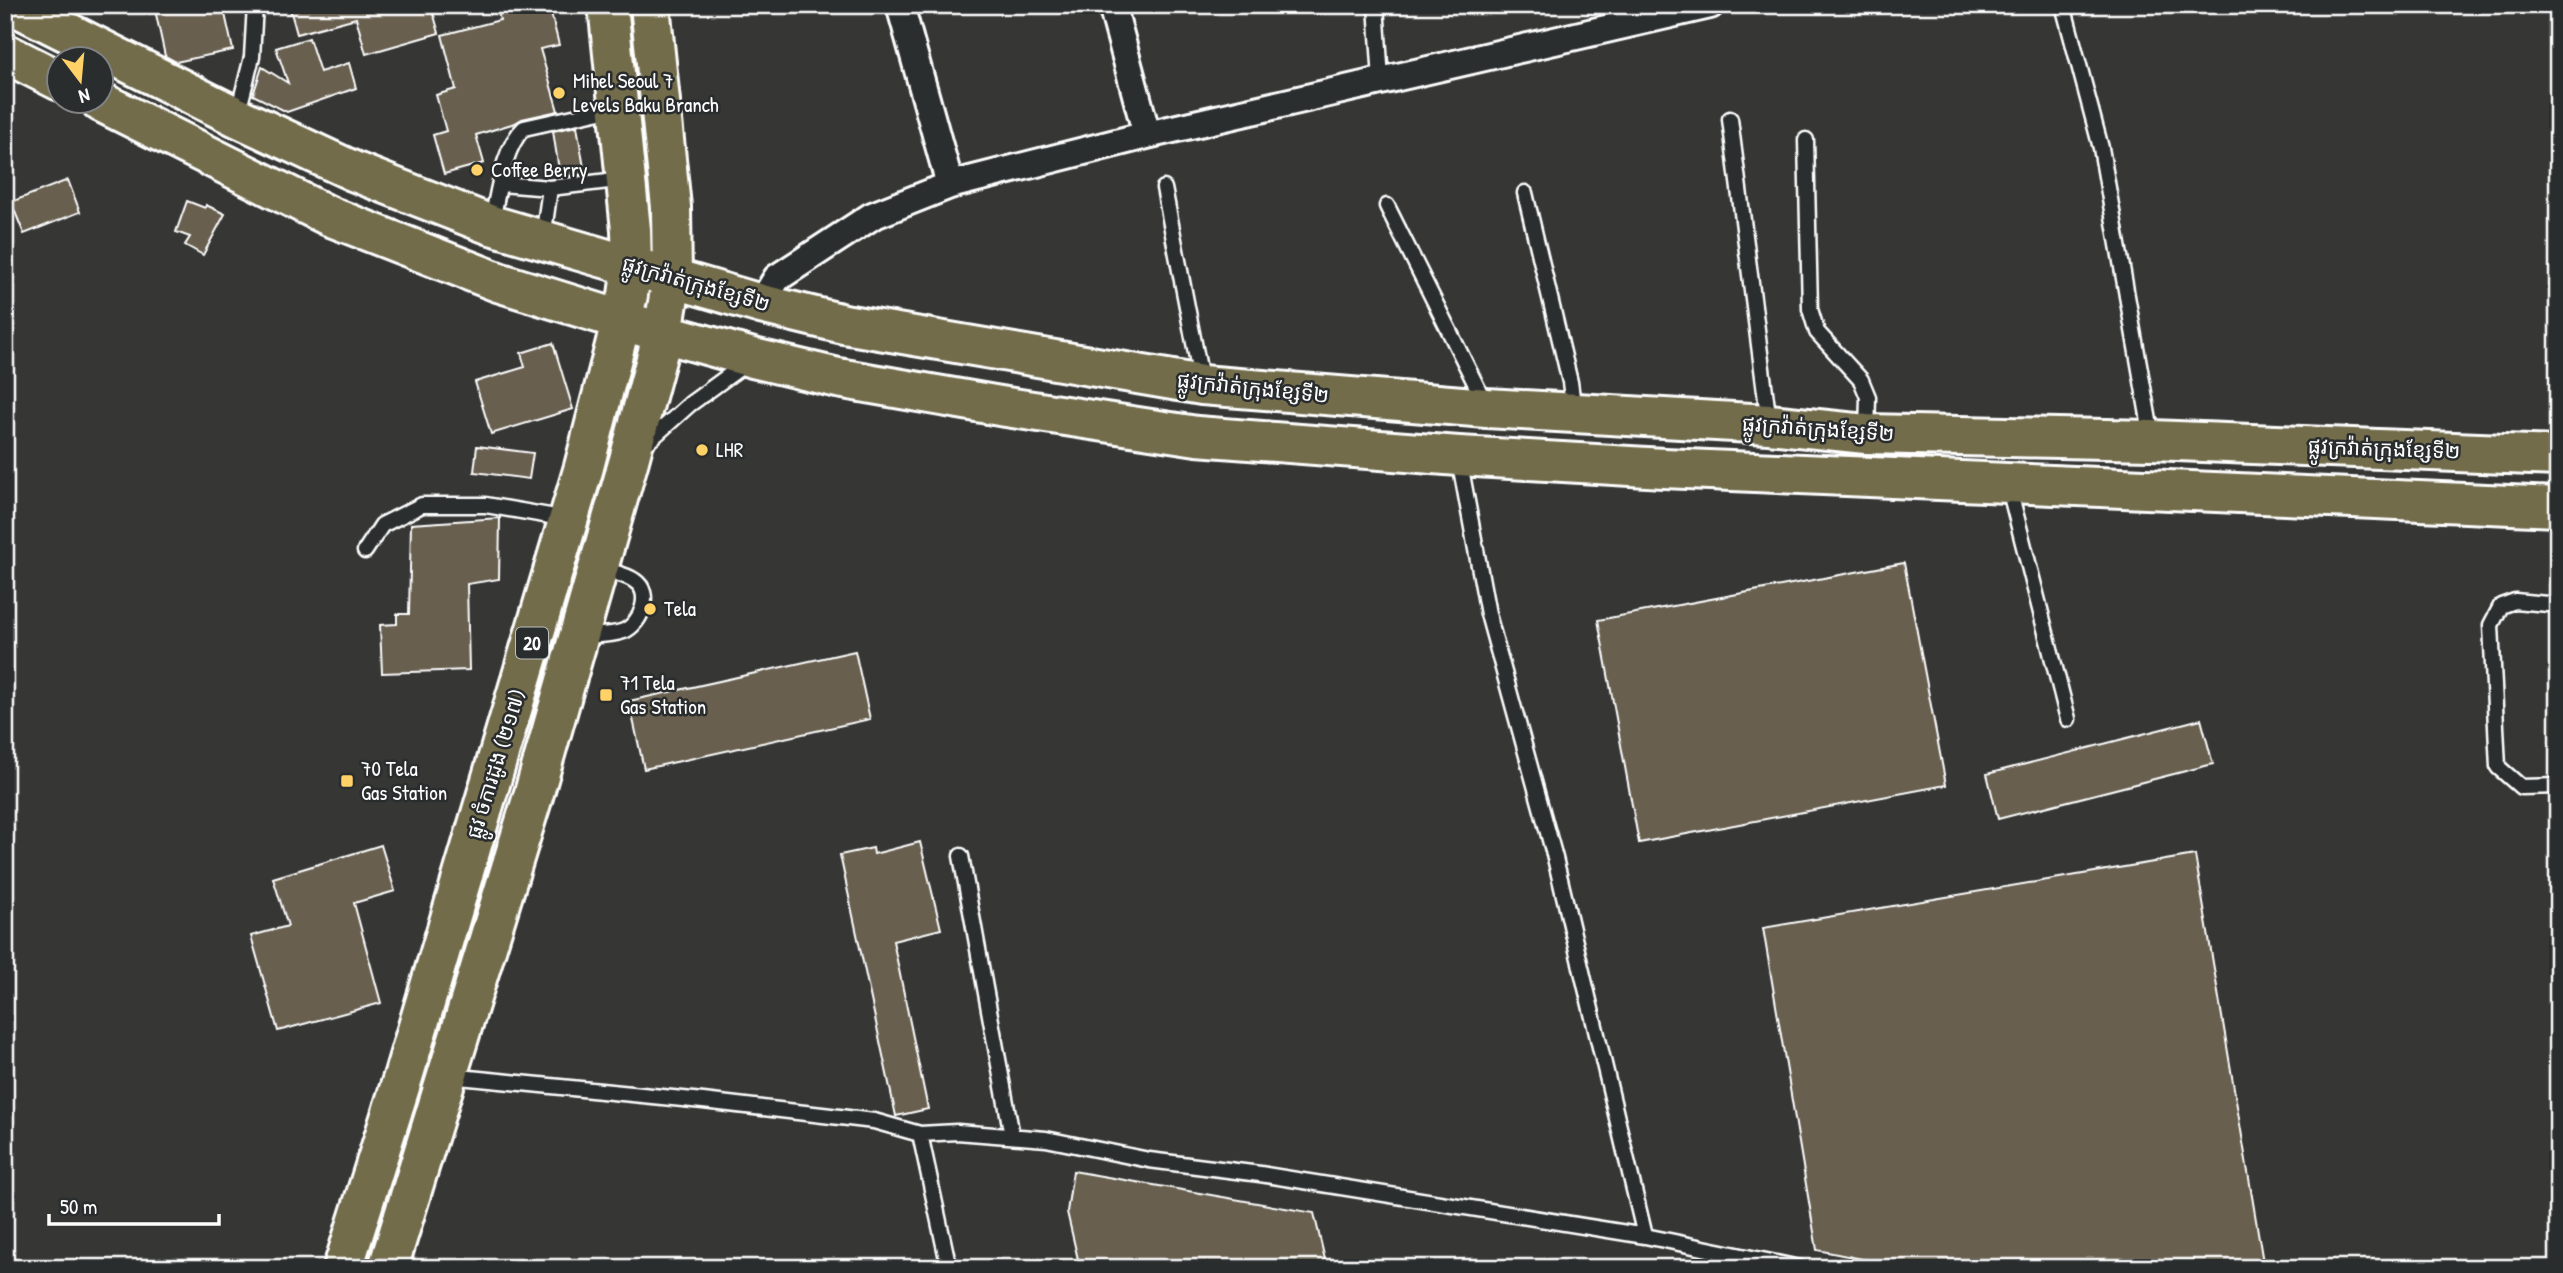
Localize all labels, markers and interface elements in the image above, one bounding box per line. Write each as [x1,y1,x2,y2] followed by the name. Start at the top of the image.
[46,46,116,116] north arrow
[573,66,719,119] place label: Mihel Seoul 7 Levels Baku Branch
[76,82,93,110] text: N
[551,85,567,101] marker: Mihel Seoul 7 Levels Baku Branch
[491,155,588,184] place label: Coffee Berry
[469,162,485,178] marker: Coffee Berry
[617,249,773,324] street label: ផ្លូវក្រវ៉ាត់ក្រុងខ្សែទី២
[1175,365,1330,415] street label: ផ្លូវក្រវ៉ាត់ក្រុងខ្សែទី២
[1741,409,1895,453] street label: ផ្លូវក្រវ៉ាត់ក្រុងខ្សែទី២
[2307,431,2461,471] street label: ផ្លូវក្រវ៉ាត់ក្រុងខ្សែទី២
[716,435,743,464] place label: LHR
[694,442,710,458] marker: LHR
[664,594,696,623] place label: Tela
[642,601,658,617] marker: Tela
[516,628,548,658] road number: 20
[620,668,706,721] place label: 71 Tela Gas Station
[459,685,537,844] street label: ផ្លូវ ចំការដូង (២១៧)
[598,687,614,703] marker: 71 Tela Gas Station
[361,754,447,807] place label: 70 Tela Gas Station
[339,773,355,789] marker: 70 Tela Gas Station
[49,1182,219,1226] scale bar
[60,1192,97,1221] text: 50 m

